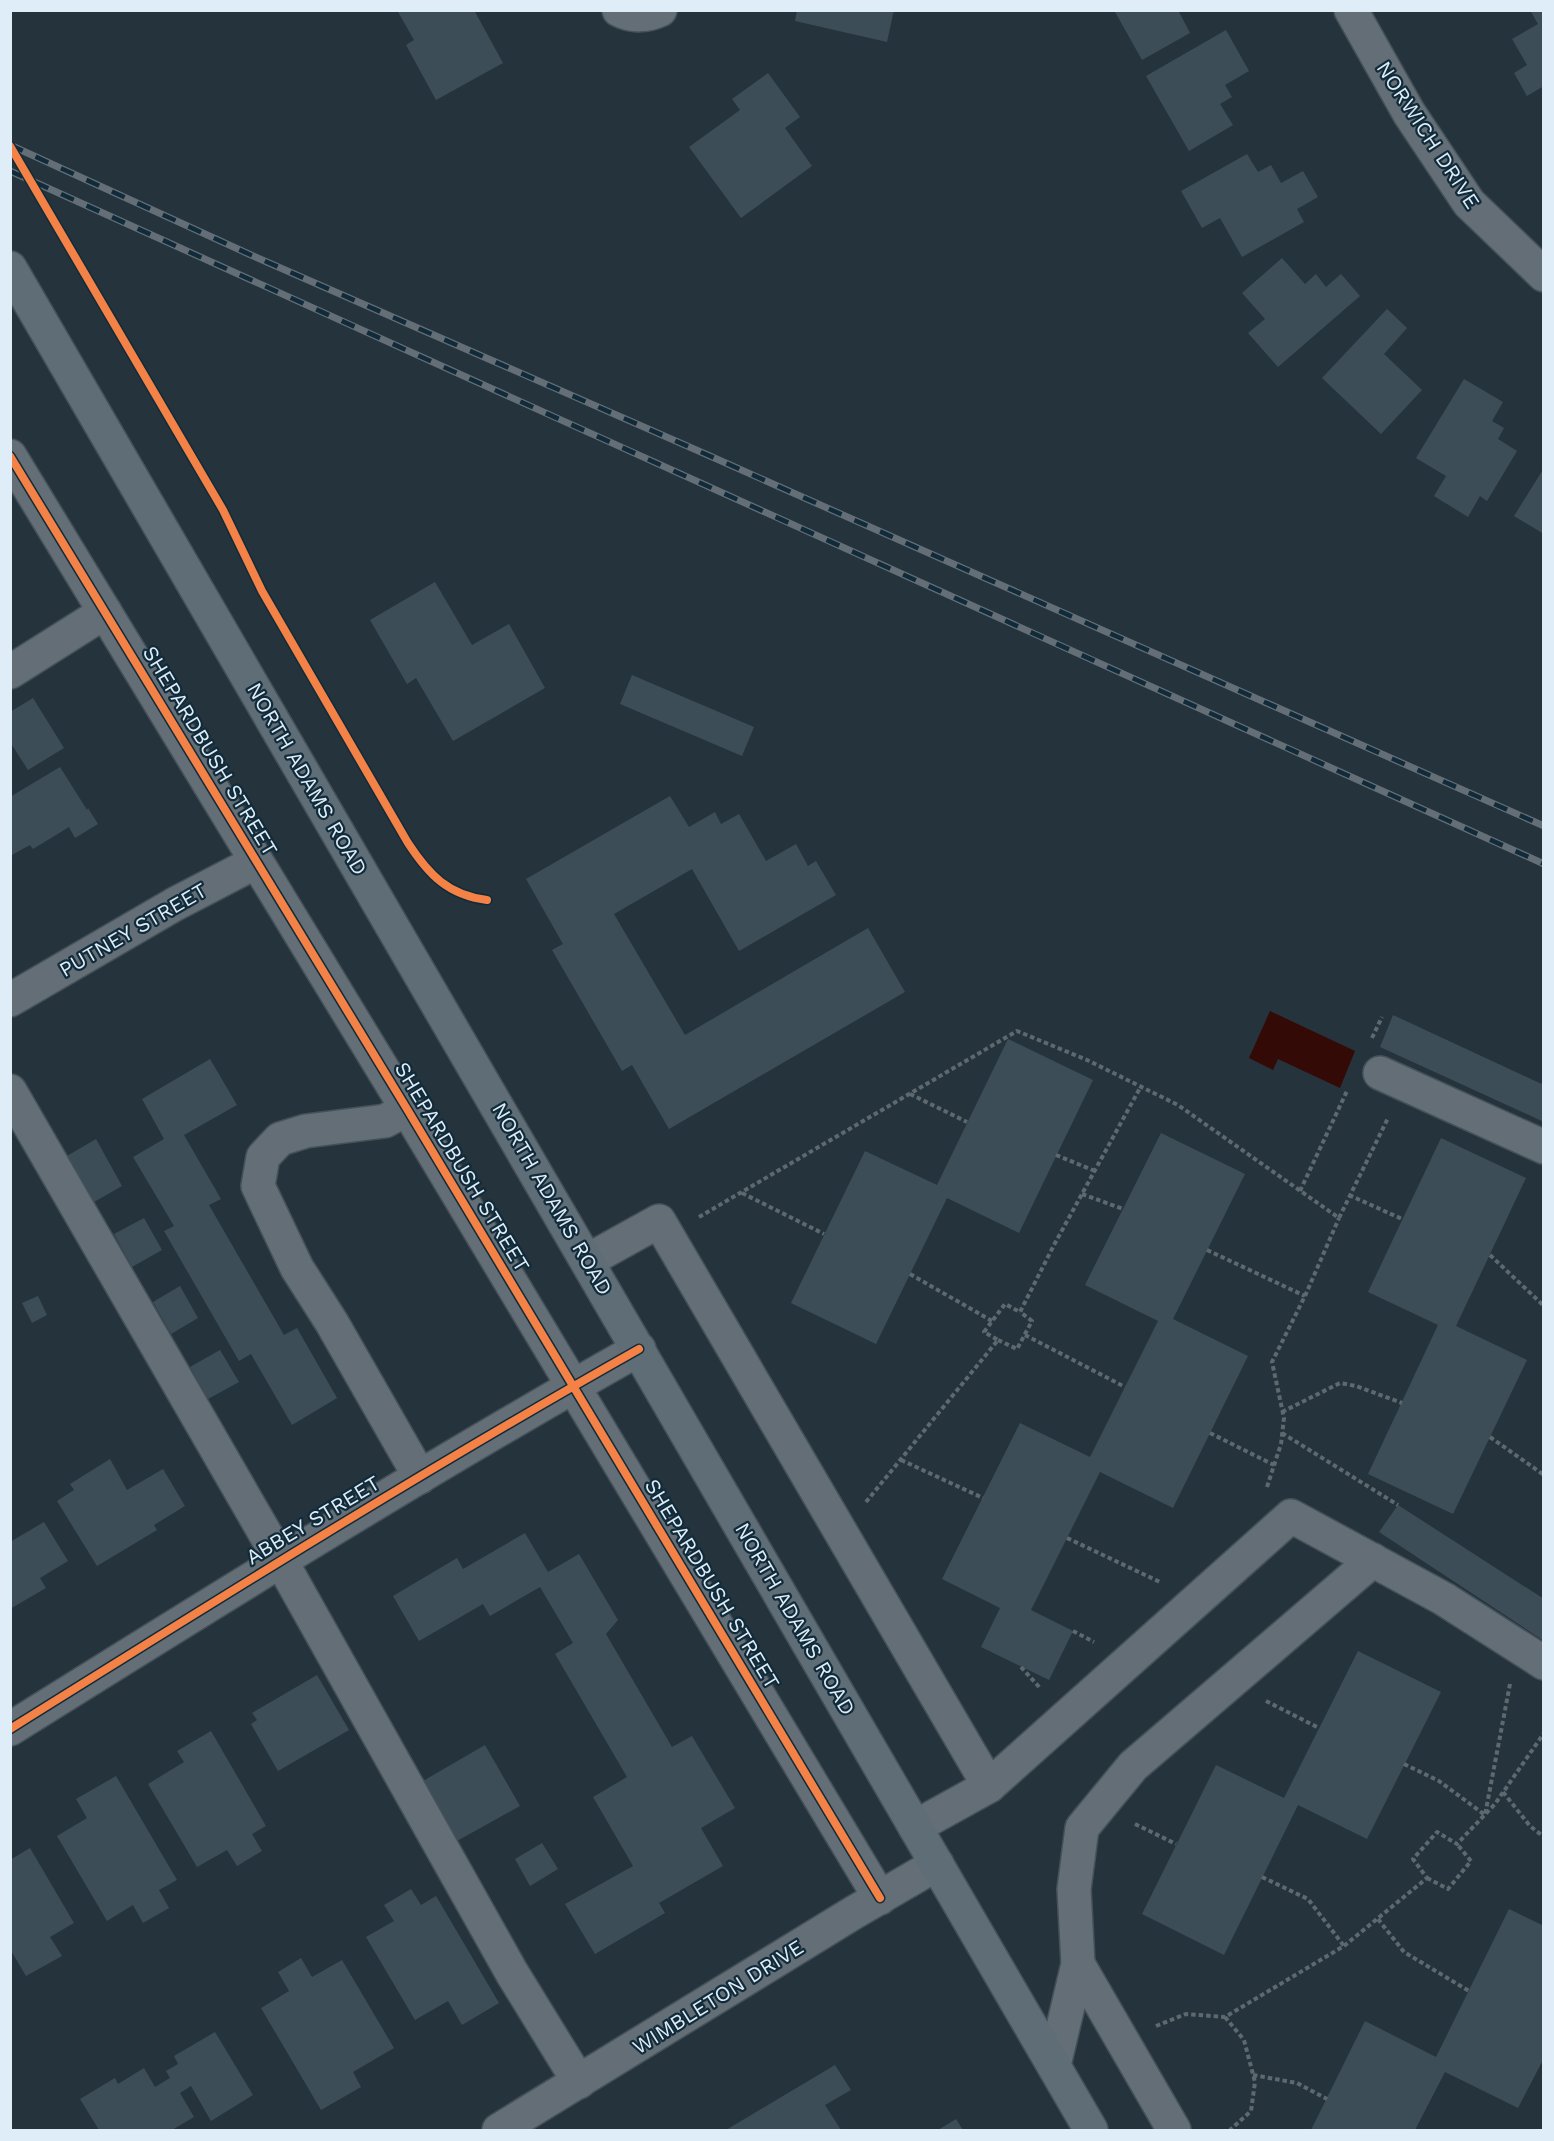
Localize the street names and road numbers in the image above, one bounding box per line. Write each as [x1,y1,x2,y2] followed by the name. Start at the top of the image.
[1371,56,1485,213] street label: NORWICH DRIVE
[138,641,283,861] street label: SHEPARDBUSH STREET
[242,678,373,879] street label: NORTH ADAMS ROAD
[54,877,211,982] street label: PUTNEY STREET
[390,1057,535,1277] street label: SHEPARDBUSH STREET
[487,1098,618,1299] street label: NORTH ADAMS ROAD
[241,1470,385,1569] street label: ABBEY STREET
[640,1474,785,1694] street label: SHEPARDBUSH STREET
[730,1518,861,1719] street label: NORTH ADAMS ROAD
[628,1934,808,2059] street label: WIMBLETON DRIVE

